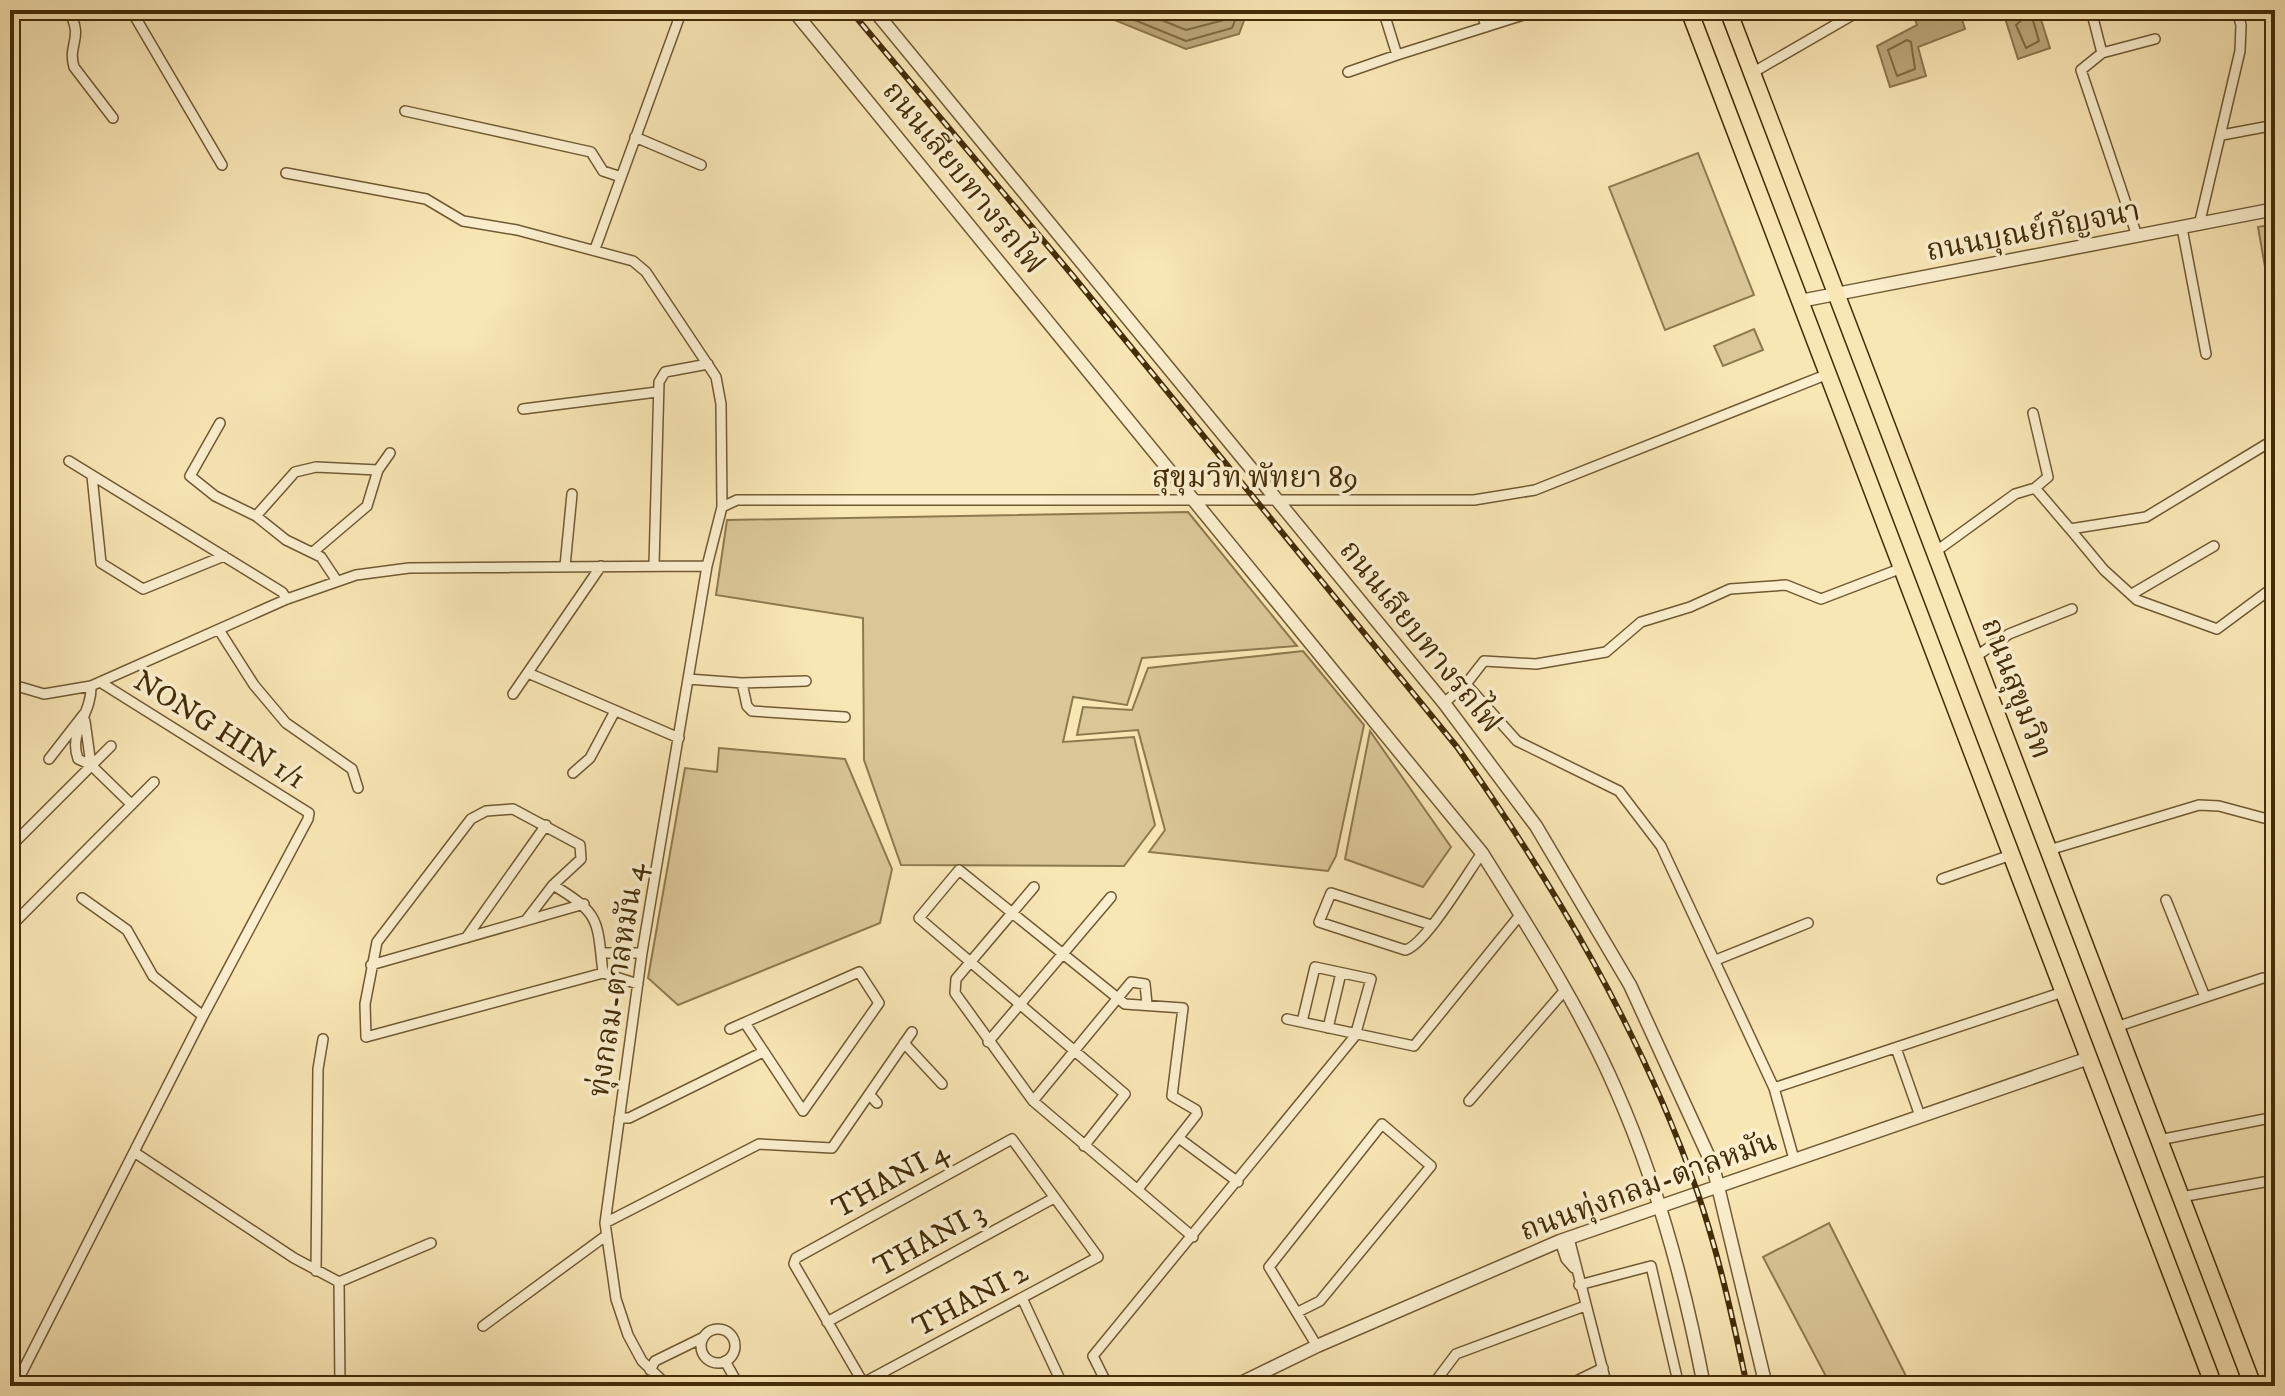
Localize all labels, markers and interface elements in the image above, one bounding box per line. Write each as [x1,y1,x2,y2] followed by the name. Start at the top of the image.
[874,72,1055,282] street label: ถนนเลียบทางรถไฟ
[1923,193,2143,270] street label: ถนนบุณย์กัญจนา
[1152,460,1358,497] street label: สุขุมวิท พัทยา 89
[1331,531,1512,741] street label: ถนนเลียบทางรถไฟ
[1972,613,2059,764] street label: ถนนสุขุมวิท
[126,663,312,798] street label: NONG HIN 1/1
[581,860,654,1100] street label: ทุ่งกลม-ตาลหมัน 4
[1515,1123,1782,1250] street label: ถนนทุ่งกลม-ตาลหมัน
[826,1133,956,1227] street label: THANI 4
[868,1195,992,1286] street label: THANI 3
[907,1254,1035,1346] street label: THANI 2

